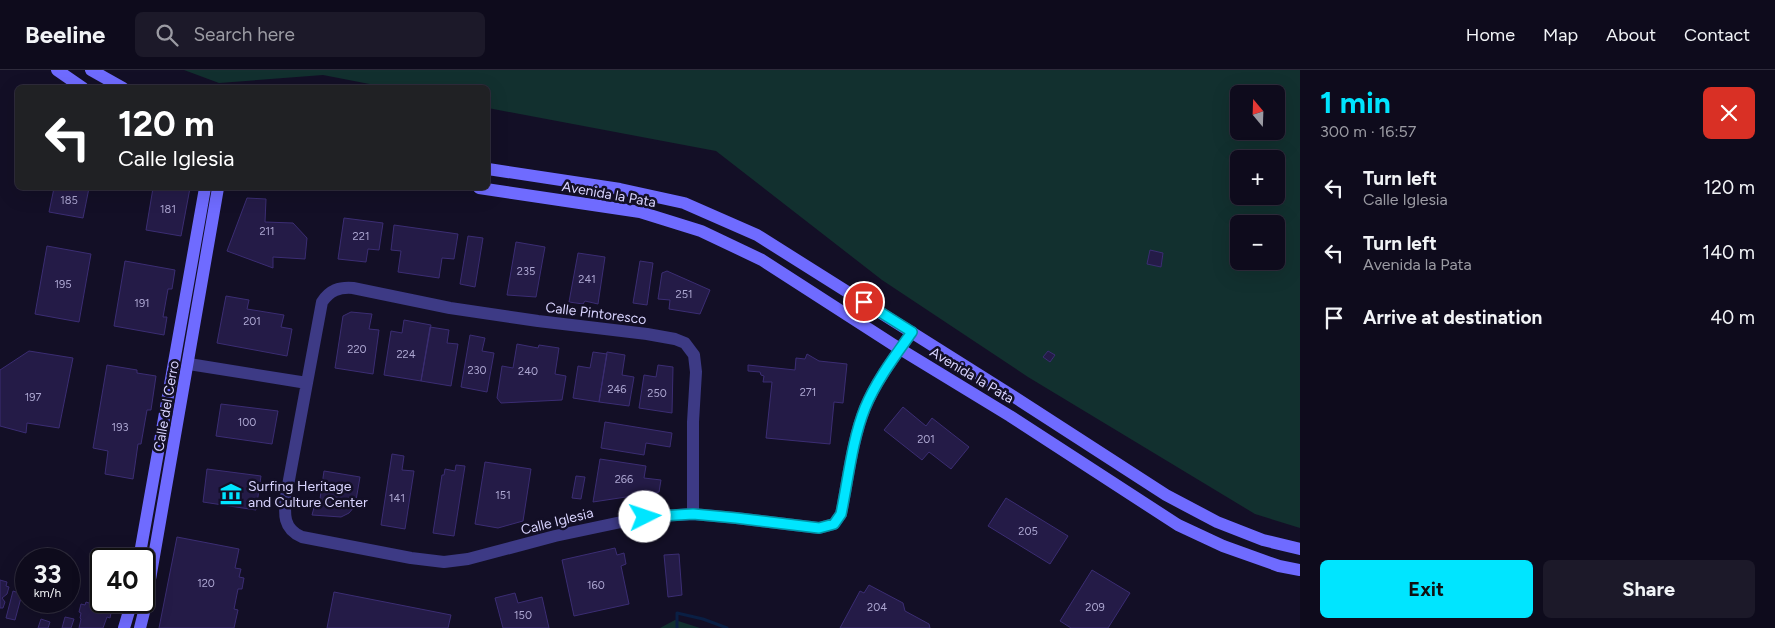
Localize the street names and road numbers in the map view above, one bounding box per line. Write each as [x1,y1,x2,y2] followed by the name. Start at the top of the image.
[561,178,657,211] street label: Avenida la Pata
[544,299,647,328] street label: Calle Pintoresco
[927,344,1017,407] street label: Avenida la Pata
[150,359,183,453] street label: Calle del Cerro
[519,504,595,539] street label: Calle Iglesia

